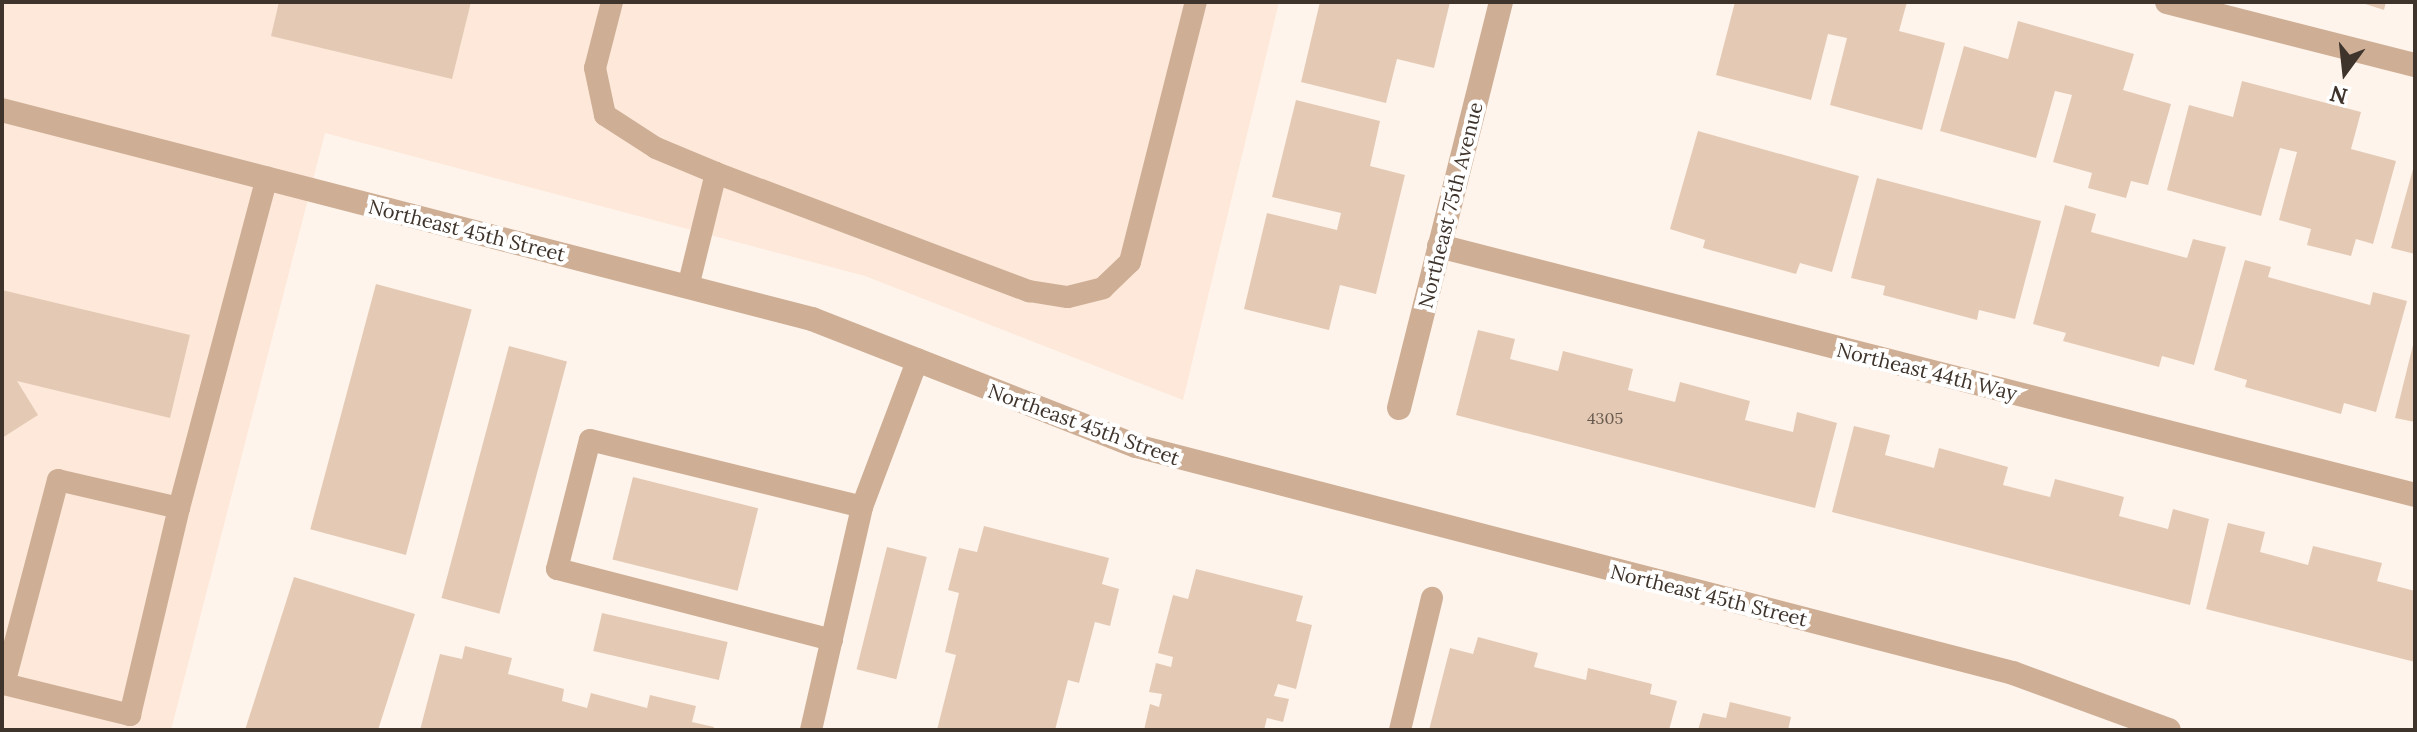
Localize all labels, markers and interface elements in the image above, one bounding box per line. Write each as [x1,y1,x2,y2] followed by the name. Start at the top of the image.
[2305,32,2385,112] north arrow
[2327,79,2351,111] text: N
[1413,99,1487,311] street label: Northeast 75th Avenue
[366,194,568,266] street label: Northeast 45th Street
[1834,337,2020,405] street label: Northeast 44th Way
[985,378,1183,470] street label: Northeast 45th Street
[1587,408,1623,428] house number: 4305
[1608,559,1810,631] street label: Northeast 45th Street

